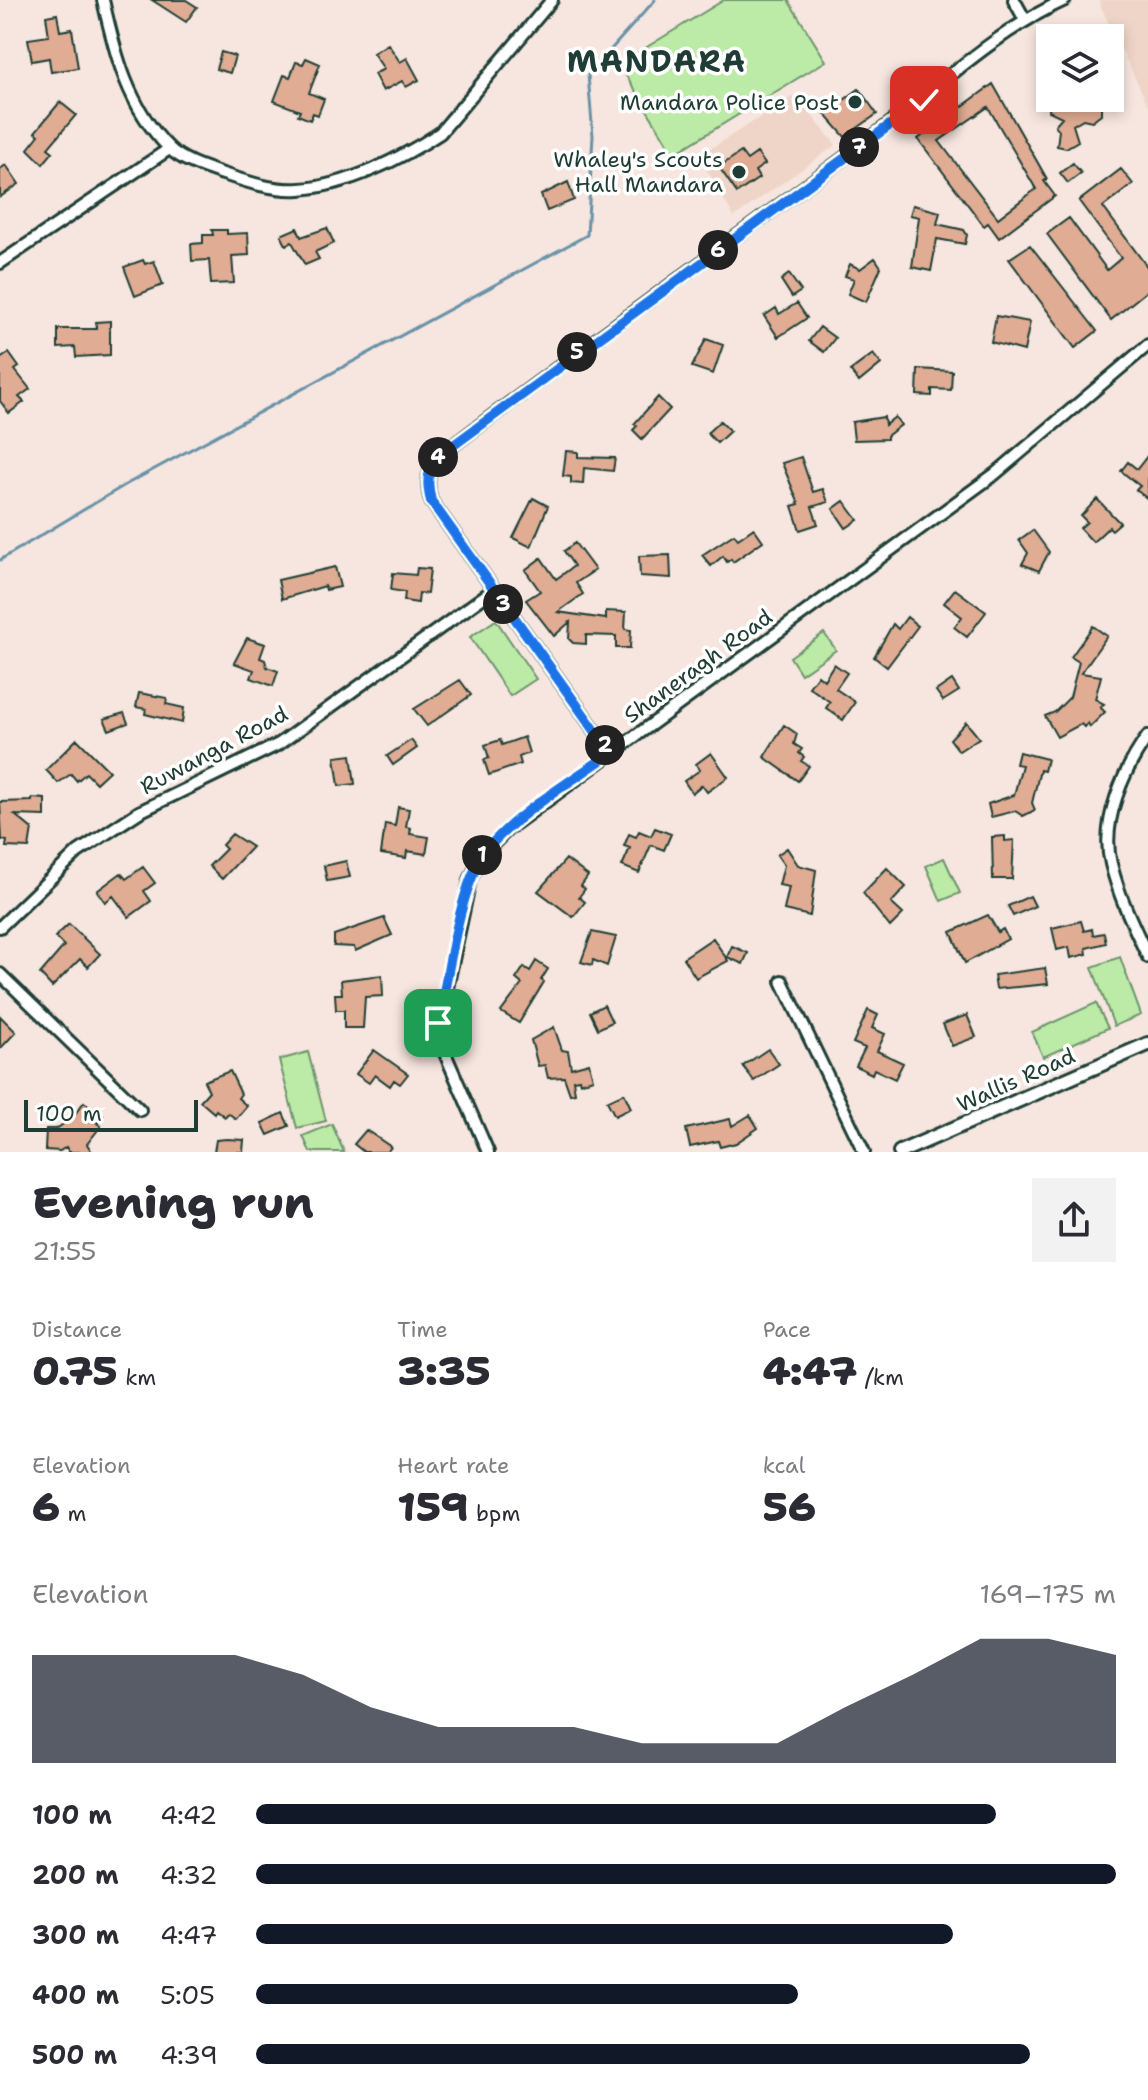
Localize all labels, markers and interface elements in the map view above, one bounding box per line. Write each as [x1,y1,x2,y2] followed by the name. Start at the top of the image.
[1036,24,1124,112] map controls
[1036,24,1124,112] button: layers
[567,41,747,82] district label: MANDARA
[890,66,958,134] pin
[902,78,946,122] icon: check
[620,88,839,117] place label: Mandara Police Post
[846,93,864,111] marker: Mandara Police Post
[839,127,879,167] pin: 7
[851,132,867,161] text: 7
[553,145,723,199] place label: Whaley's Scouts Hall Mandara
[730,163,748,181] marker: Whaley's Scouts Hall Mandara
[698,230,738,270] pin: 6
[710,235,726,264] text: 6
[557,332,597,372] pin: 5
[570,337,584,366] text: 5
[418,437,458,477] pin: 4
[430,442,446,471] text: 4
[483,584,523,624] pin: 3
[495,589,511,618] text: 3
[618,602,778,730] street label: Shaneragh Road
[135,699,293,801] street label: Ruwanga Road
[585,725,625,765] pin: 2
[597,730,613,759] text: 2
[462,835,502,875] pin: 1
[477,840,487,869] text: 1
[404,989,472,1057] pin
[416,1001,460,1045] icon: arrive
[952,1041,1080,1119] street label: Wallis Road
[24,1096,198,1132] scale bar
[36,1099,102,1128] text: 100 m
[32,1173,314,1232] text: Evening run
[1032,1178,1116,1262] button: share
[32,1233,97,1268] text: 21:55
[32,1315,122,1344] text: Distance
[397,1315,448,1344] text: Time
[763,1315,811,1344] text: Pace
[32,1344,118,1398] text: 0.75
[397,1344,491,1398] text: 3:35
[763,1344,857,1398] text: 4:47
[118,1363,156,1392] text: km
[857,1363,904,1392] text: /km
[32,1451,130,1480] text: Elevation
[397,1451,509,1480] text: Heart rate
[763,1451,805,1480] text: kcal
[32,1480,60,1534] text: 6
[397,1480,469,1534] text: 159
[763,1480,816,1534] text: 56
[60,1499,86,1528] text: m
[469,1499,520,1528] text: bpm
[32,1576,148,1611] text: Elevation
[979,1576,1116,1611] text: 169–175 m
[32,1797,112,1832] text: 100 m
[160,1797,217,1832] text: 4:42
[32,1857,119,1892] text: 200 m
[160,1857,218,1892] text: 4:32
[32,1917,119,1952] text: 300 m
[160,1917,217,1952] text: 4:47
[32,1977,119,2012] text: 400 m
[160,1977,215,2012] text: 5:05
[32,2037,117,2072] text: 500 m
[160,2037,218,2072] text: 4:39

